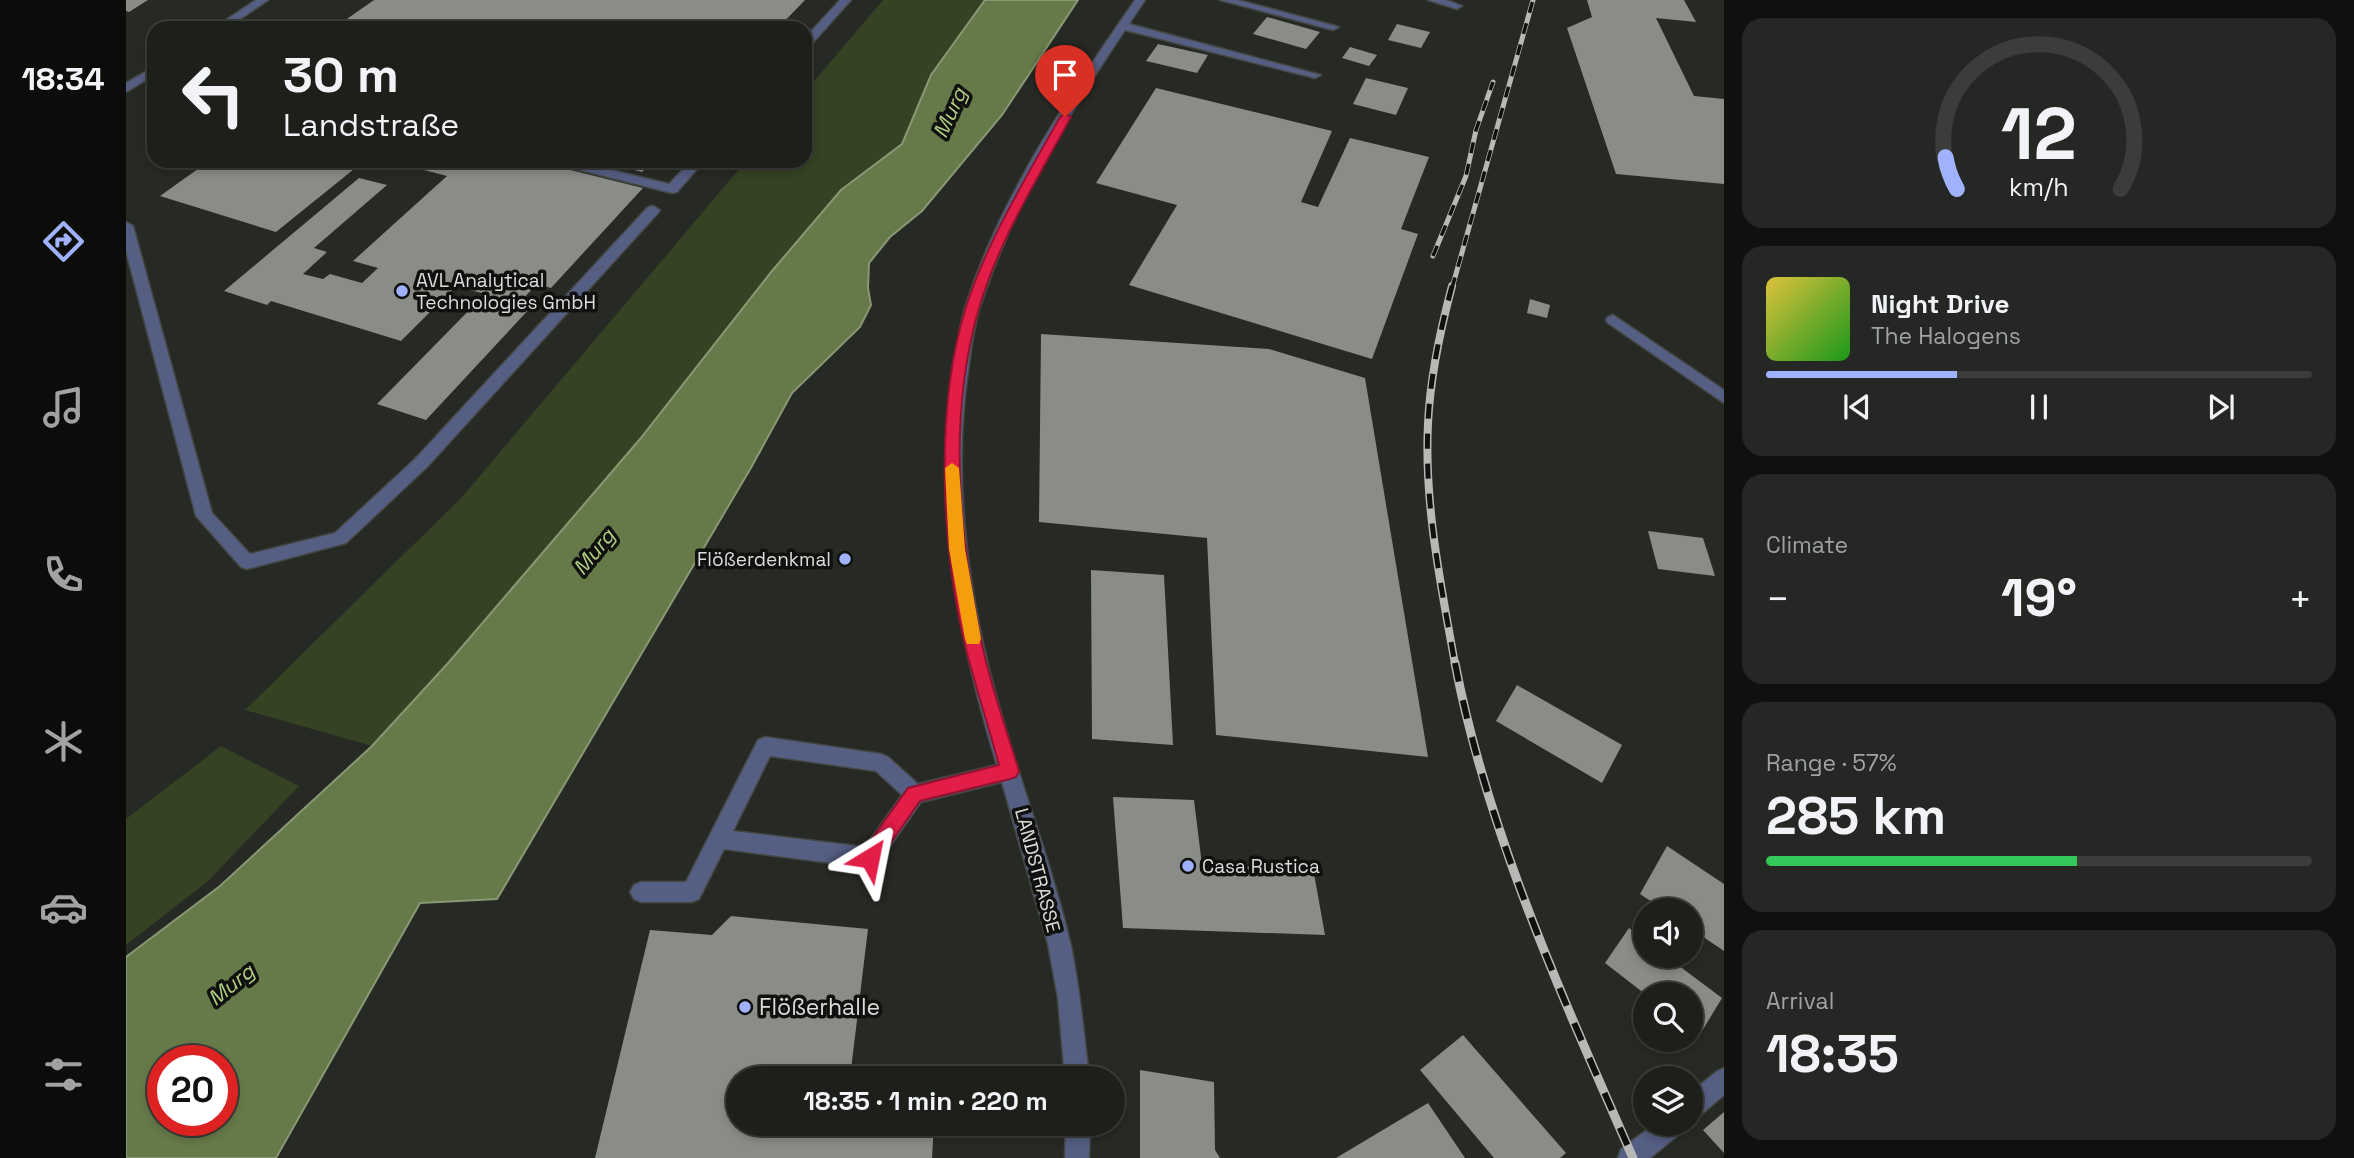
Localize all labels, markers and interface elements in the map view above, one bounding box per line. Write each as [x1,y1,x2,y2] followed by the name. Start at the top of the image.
[283,44,399,106] text: 30 m
[1035,45,1095,117] pin
[168,49,259,140] icon: left
[1046,56,1084,94] icon: arrive
[21,59,105,99] text: 18:34
[927,82,973,142] water label: Murg
[2001,87,2077,180] text: 12
[283,105,459,145] text: Landstraße
[2009,171,2069,203] text: km/h
[39,217,88,266] icon: directions
[416,268,596,315] place label: AVL Analytical Technologies GmbH
[394,283,410,299] marker: AVL Analytical Technologies GmbH
[1871,287,2009,321] text: Night Drive
[1871,321,2021,351] text: The Halogens
[39,383,88,432] icon: music
[1838,388,1876,426] icon: previous
[2020,388,2058,426] icon: pause
[2202,388,2240,426] icon: next
[567,522,621,580] water label: Murg
[1766,530,1848,560] text: Climate
[697,547,831,572] place label: Flößerdenkmal
[39,550,88,599] icon: phone
[837,551,853,567] marker: Flößerdenkmal
[2001,565,2077,631] text: 19°
[1766,575,1790,623] text: −
[2288,575,2312,623] text: +
[39,717,88,766] icon: climate
[1766,748,1897,778] text: Range · 57%
[1766,783,1946,849] text: 285 km
[1009,805,1066,935] street label: LANDSTRASSE
[833,821,907,895] position arrow
[1202,854,1320,879] place label: Casa Rustica
[1180,858,1196,874] marker: Casa Rustica
[39,883,88,932] icon: car
[1633,898,1703,1136] map controls
[1633,898,1703,968] button: sound
[202,957,261,1011] water label: Murg
[1633,982,1703,1052] button: search
[1766,986,1834,1016] text: Arrival
[759,992,880,1022] place label: Flößerhalle
[737,999,753,1015] marker: Flößerhalle
[1766,1021,1899,1087] text: 18:35
[147,1045,238,1136] speed limit sign: 20
[39,1050,88,1099] icon: filters
[1633,1066,1703,1136] button: layers
[803,1084,1048,1118] text: 18:35 · 1 min · 220 m

